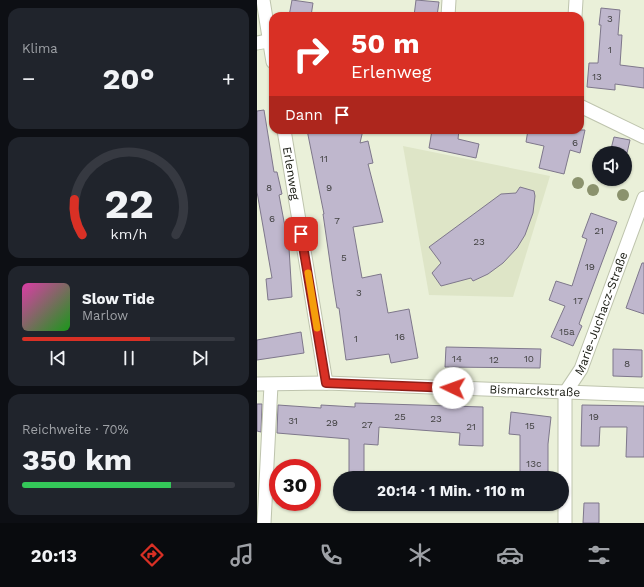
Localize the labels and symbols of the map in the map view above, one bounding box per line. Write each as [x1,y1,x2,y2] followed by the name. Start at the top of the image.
[607,13,613,24] house number: 3
[608,44,612,55] house number: 1
[592,71,602,82] house number: 13
[572,137,578,148] house number: 6
[280,146,303,202] street label: Erlenweg
[320,153,328,164] house number: 11
[266,182,272,193] house number: 8
[326,182,332,193] house number: 9
[269,213,275,224] house number: 6
[334,215,340,226] house number: 7
[284,217,318,251] pin
[594,225,604,236] house number: 21
[473,236,485,247] house number: 23
[572,250,631,378] street label: Marie-Juchacz-Straße
[341,252,347,263] house number: 5
[585,261,595,272] house number: 19
[356,287,362,298] house number: 3
[573,295,583,306] house number: 17
[559,326,575,337] house number: 15a
[395,331,405,342] house number: 16
[354,333,358,344] house number: 1
[452,353,462,364] house number: 14
[524,353,534,364] house number: 10
[489,354,499,365] house number: 12
[624,358,630,369] house number: 8
[432,367,474,409] position arrow
[489,382,581,400] street label: Bismarckstraße
[394,411,406,422] house number: 25
[589,411,599,422] house number: 19
[430,413,442,424] house number: 23
[288,415,298,426] house number: 31
[326,417,338,428] house number: 29
[361,419,373,430] house number: 27
[525,420,535,431] house number: 15
[466,421,476,432] house number: 21
[526,458,542,469] house number: 13c
[269,459,321,511] speed limit sign: 30

